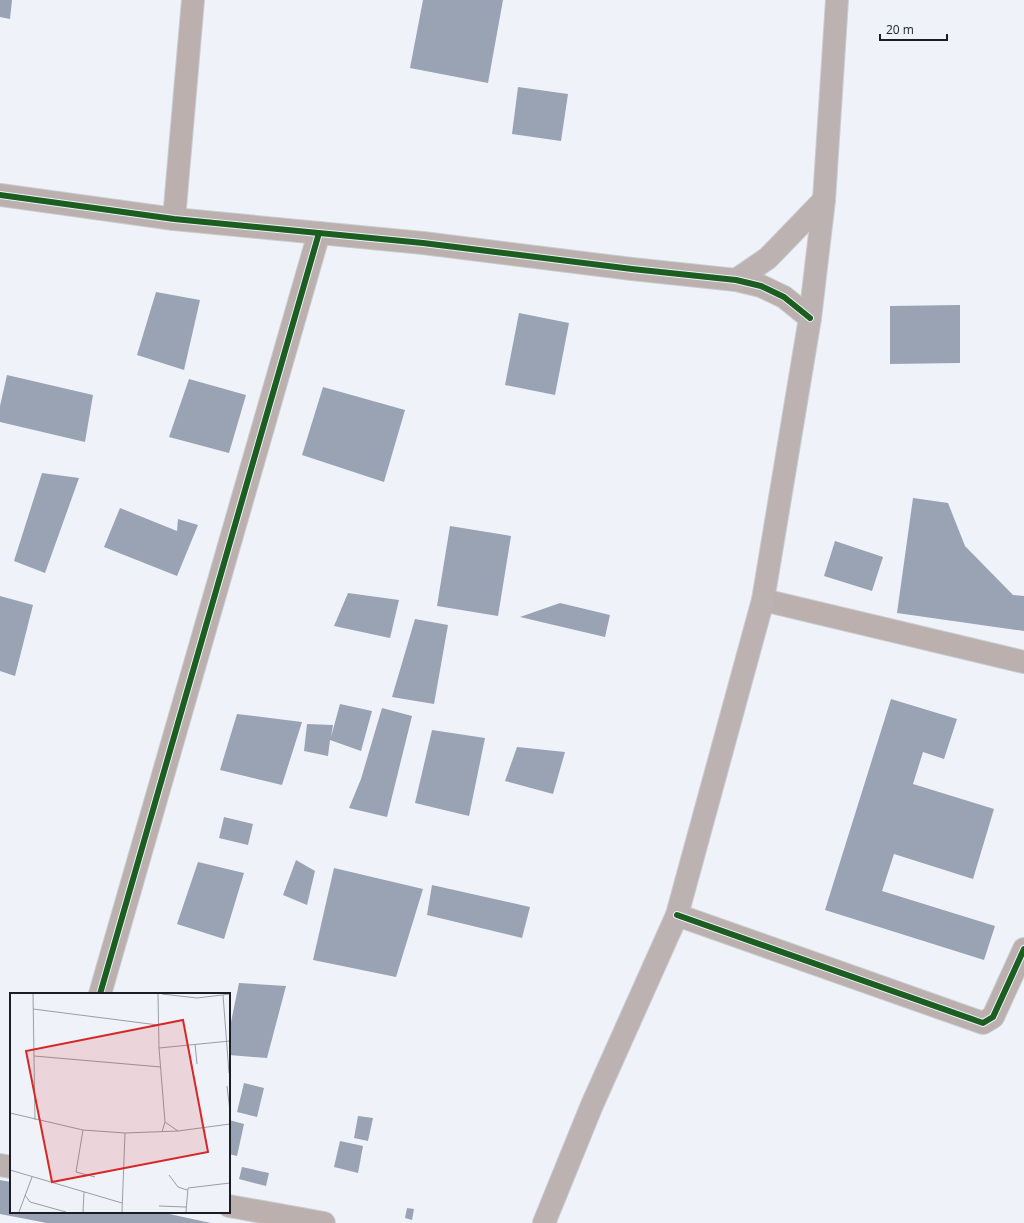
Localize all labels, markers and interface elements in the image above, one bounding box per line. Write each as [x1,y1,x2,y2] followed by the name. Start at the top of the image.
[880,16,947,42] scale bar
[886,21,914,38] text: 20 m
[10,993,230,1213] inset map

